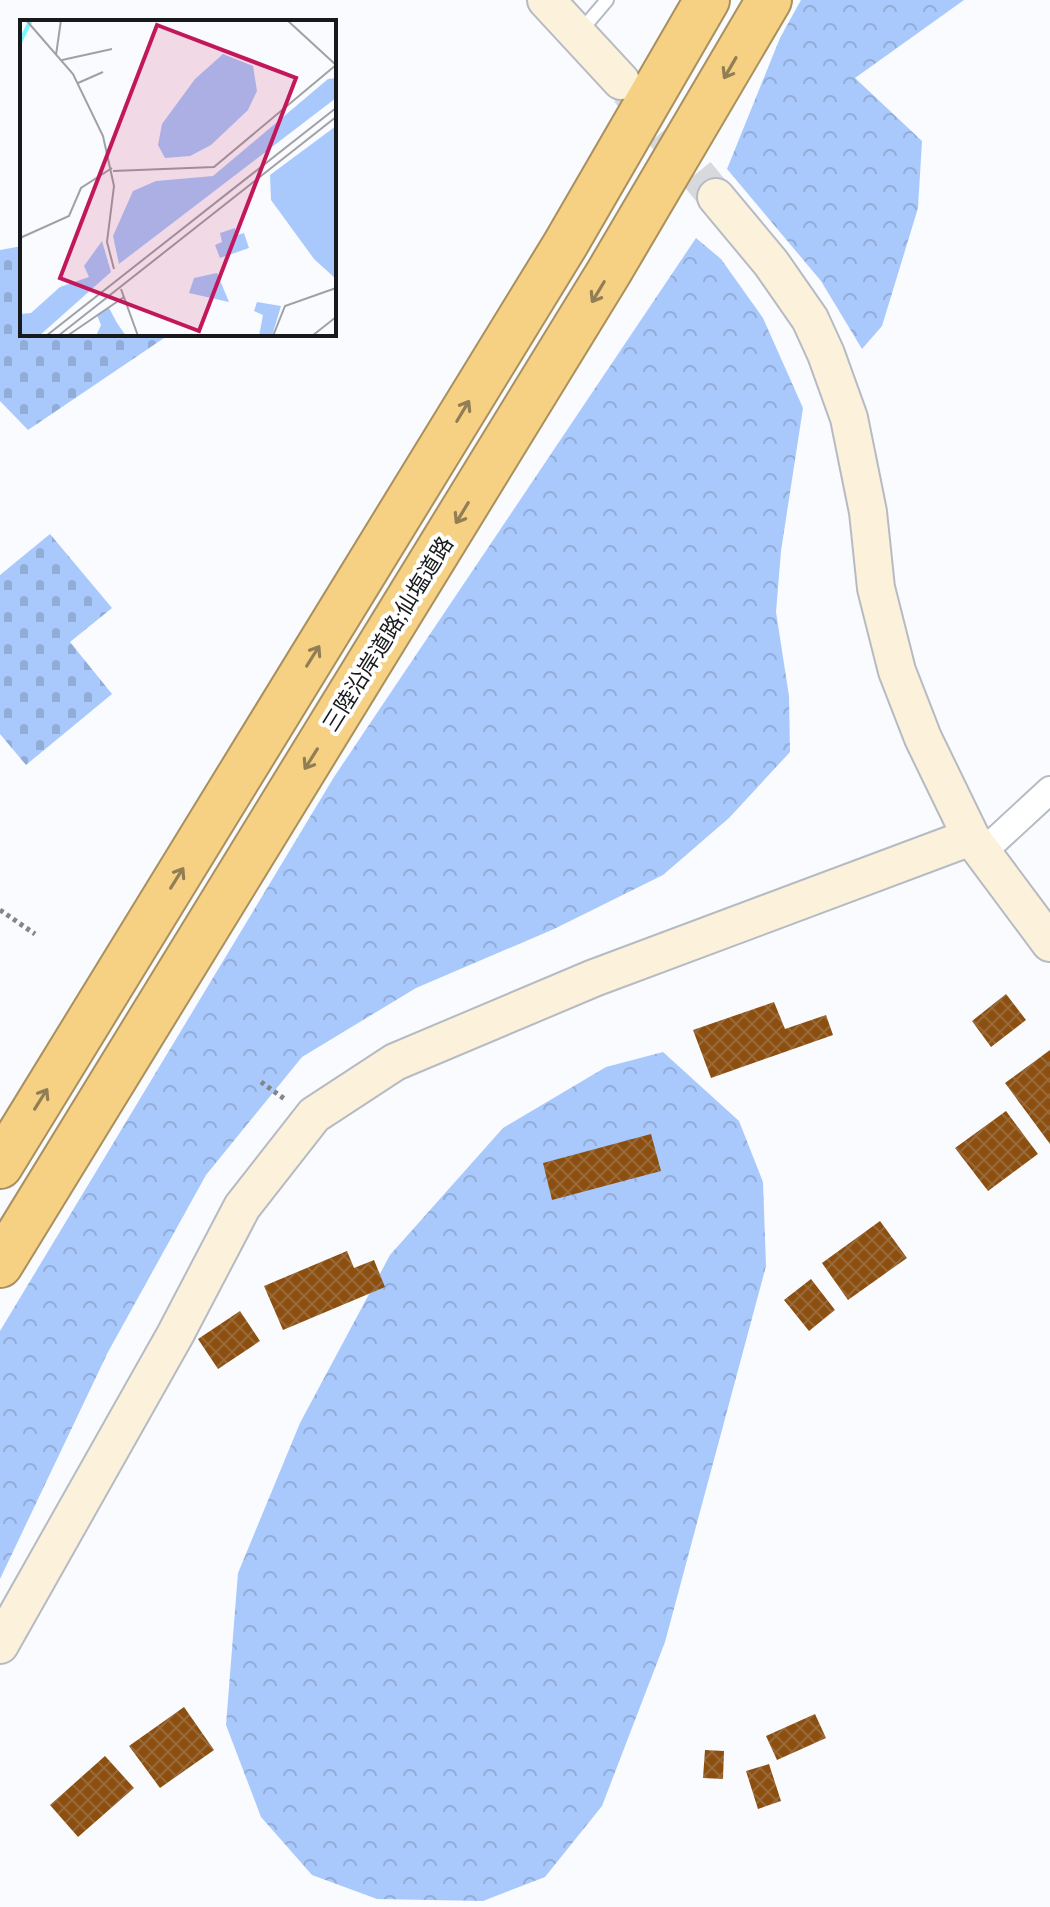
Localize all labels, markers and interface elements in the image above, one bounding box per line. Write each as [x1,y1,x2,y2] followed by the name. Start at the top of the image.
[20,20,336,336] inset map
[722,55,737,79] one-way arrow
[589,280,605,303] one-way arrow
[456,400,472,423] one-way arrow
[454,502,470,524] one-way arrow
[317,532,459,736] street label: 三陸沿岸道路;仙塩道路
[305,645,321,668] one-way arrow
[303,747,319,770] one-way arrow
[169,867,185,890] one-way arrow
[33,1088,49,1111] one-way arrow

